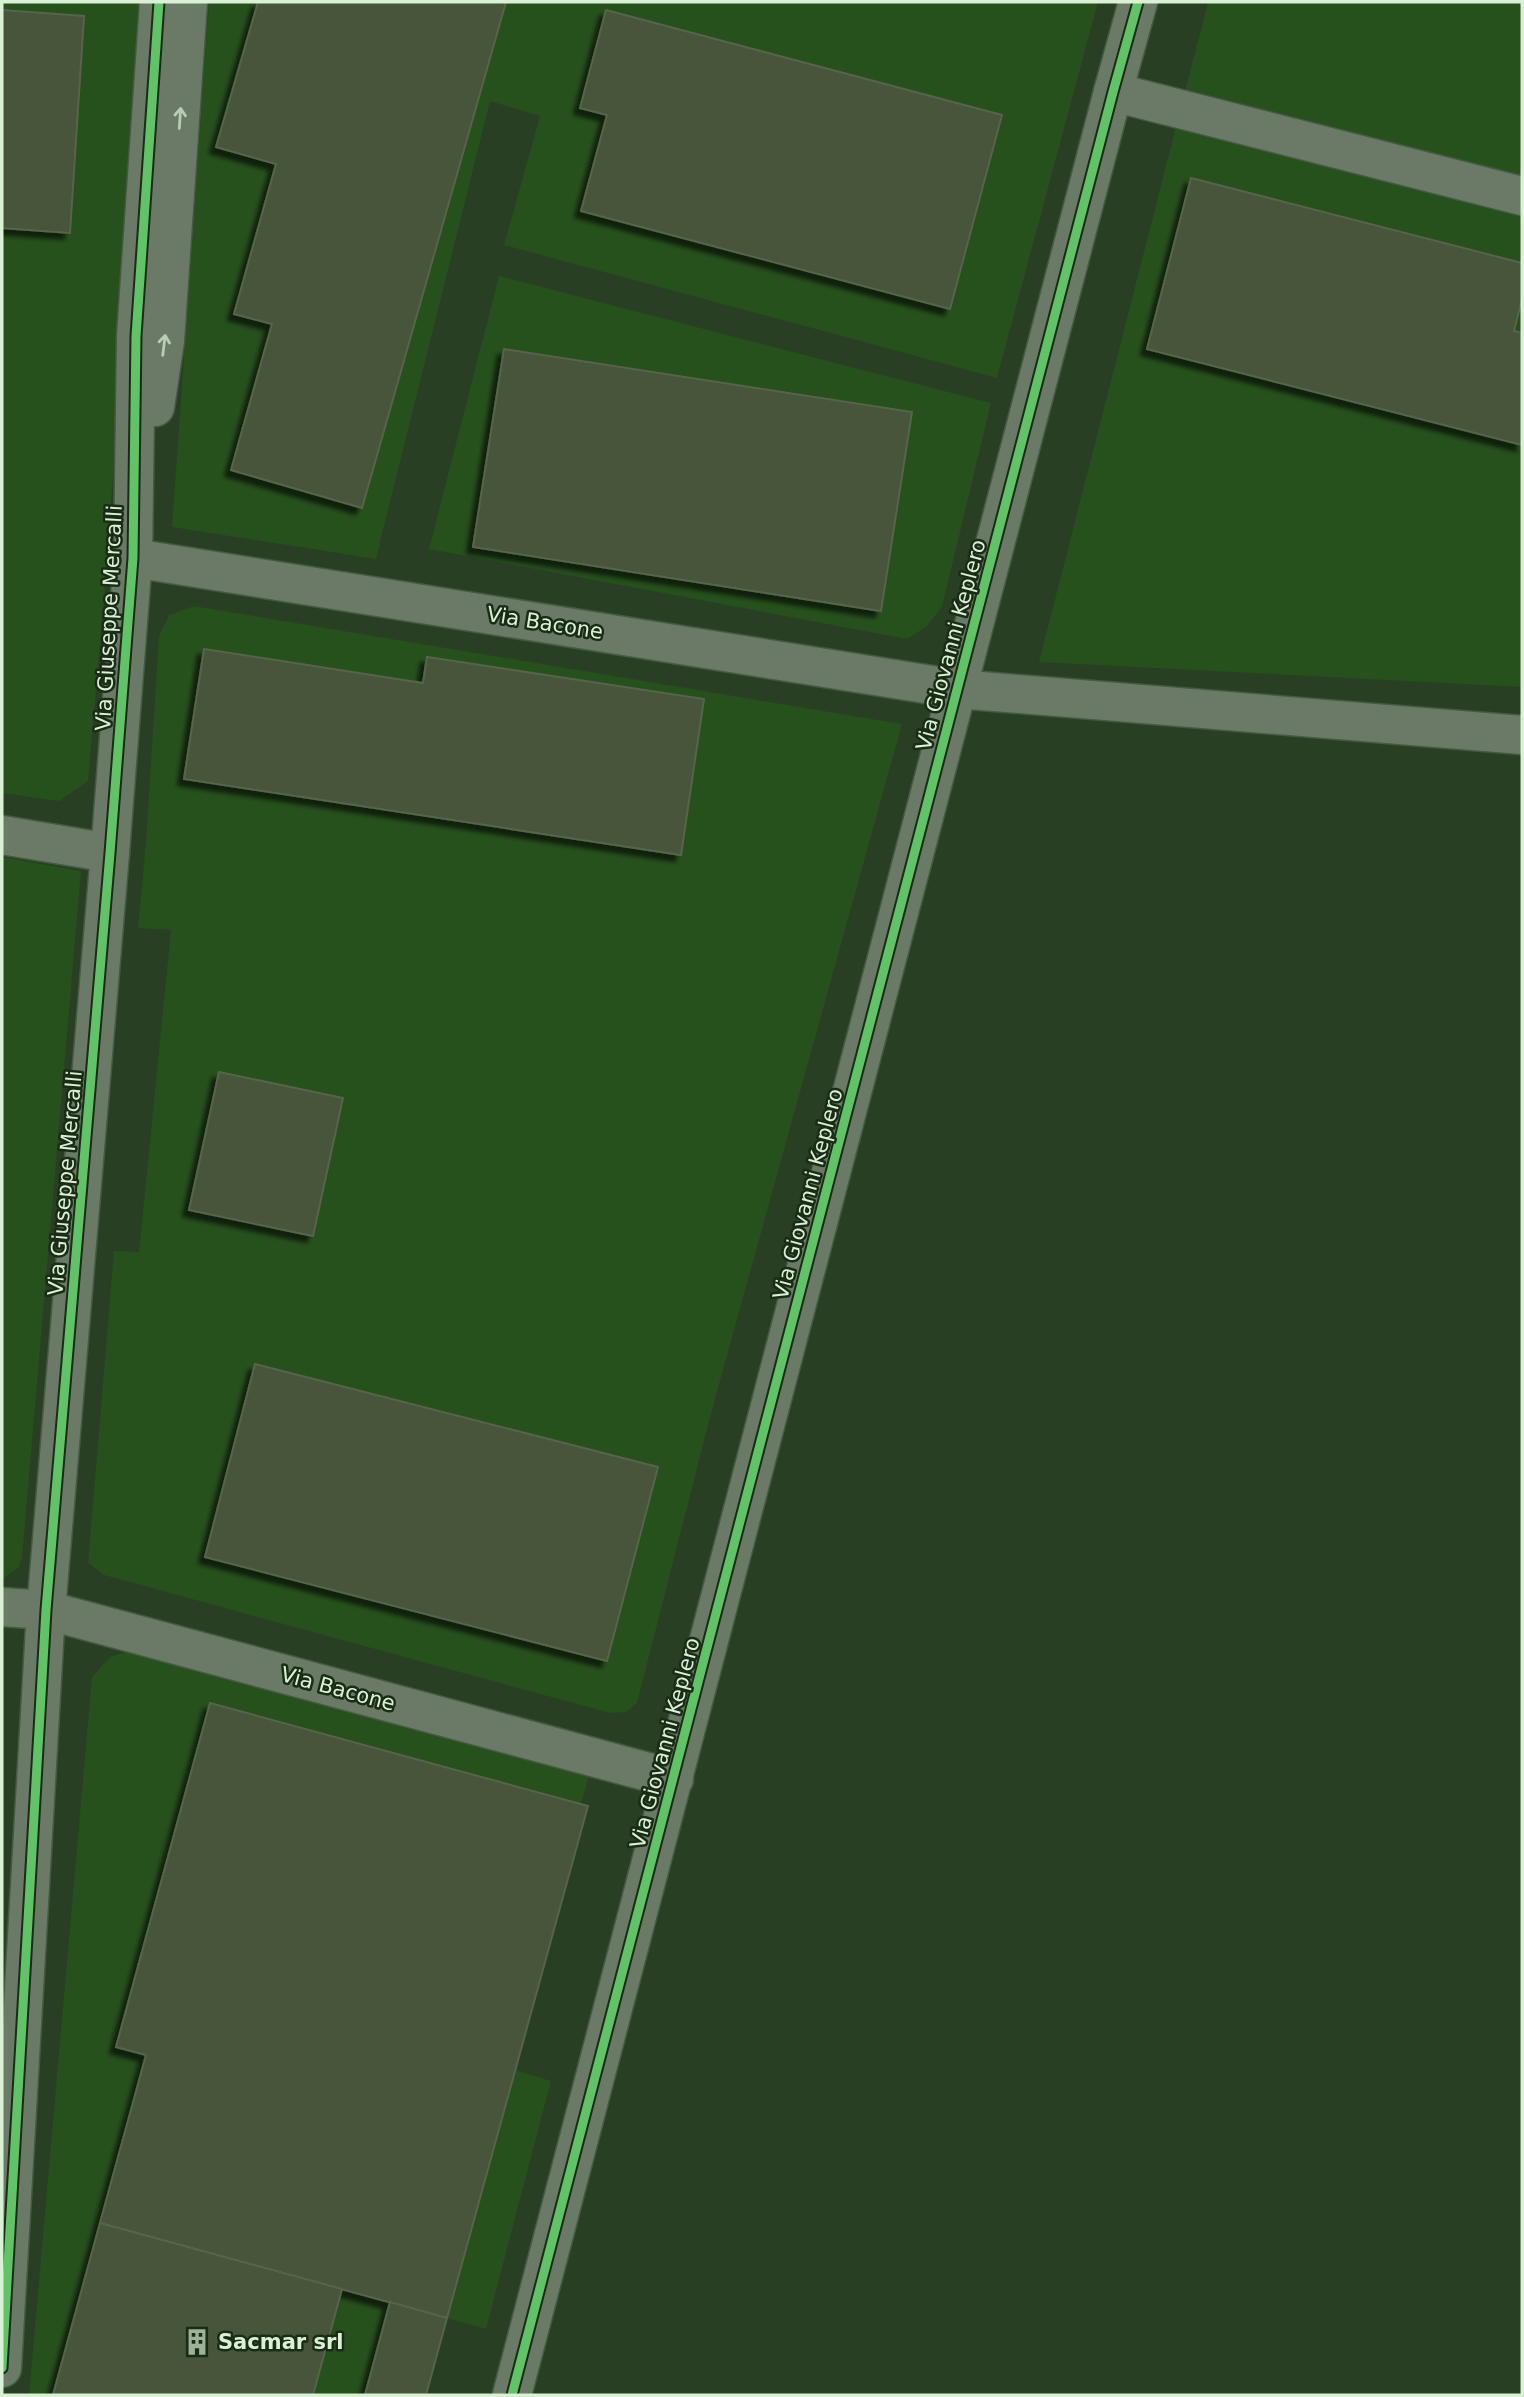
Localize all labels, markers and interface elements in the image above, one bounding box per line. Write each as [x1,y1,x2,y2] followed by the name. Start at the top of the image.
[174,107,187,129] one-way arrow
[158,334,171,356] one-way arrow
[91,505,127,731] street label: Via Giuseppe Mercalli
[911,537,991,753] street label: Via Giovanni Keplero
[485,602,605,644] street label: Via Bacone
[43,1069,87,1297] street label: Via Giuseppe Mercalli
[768,1086,848,1302] street label: Via Giovanni Keplero
[625,1635,705,1851] street label: Via Giovanni Keplero
[278,1662,398,1716] street label: Via Bacone
[182,2327,212,2357] building icon: Sacmar srl
[218,2330,344,2354] place label: Sacmar srl

